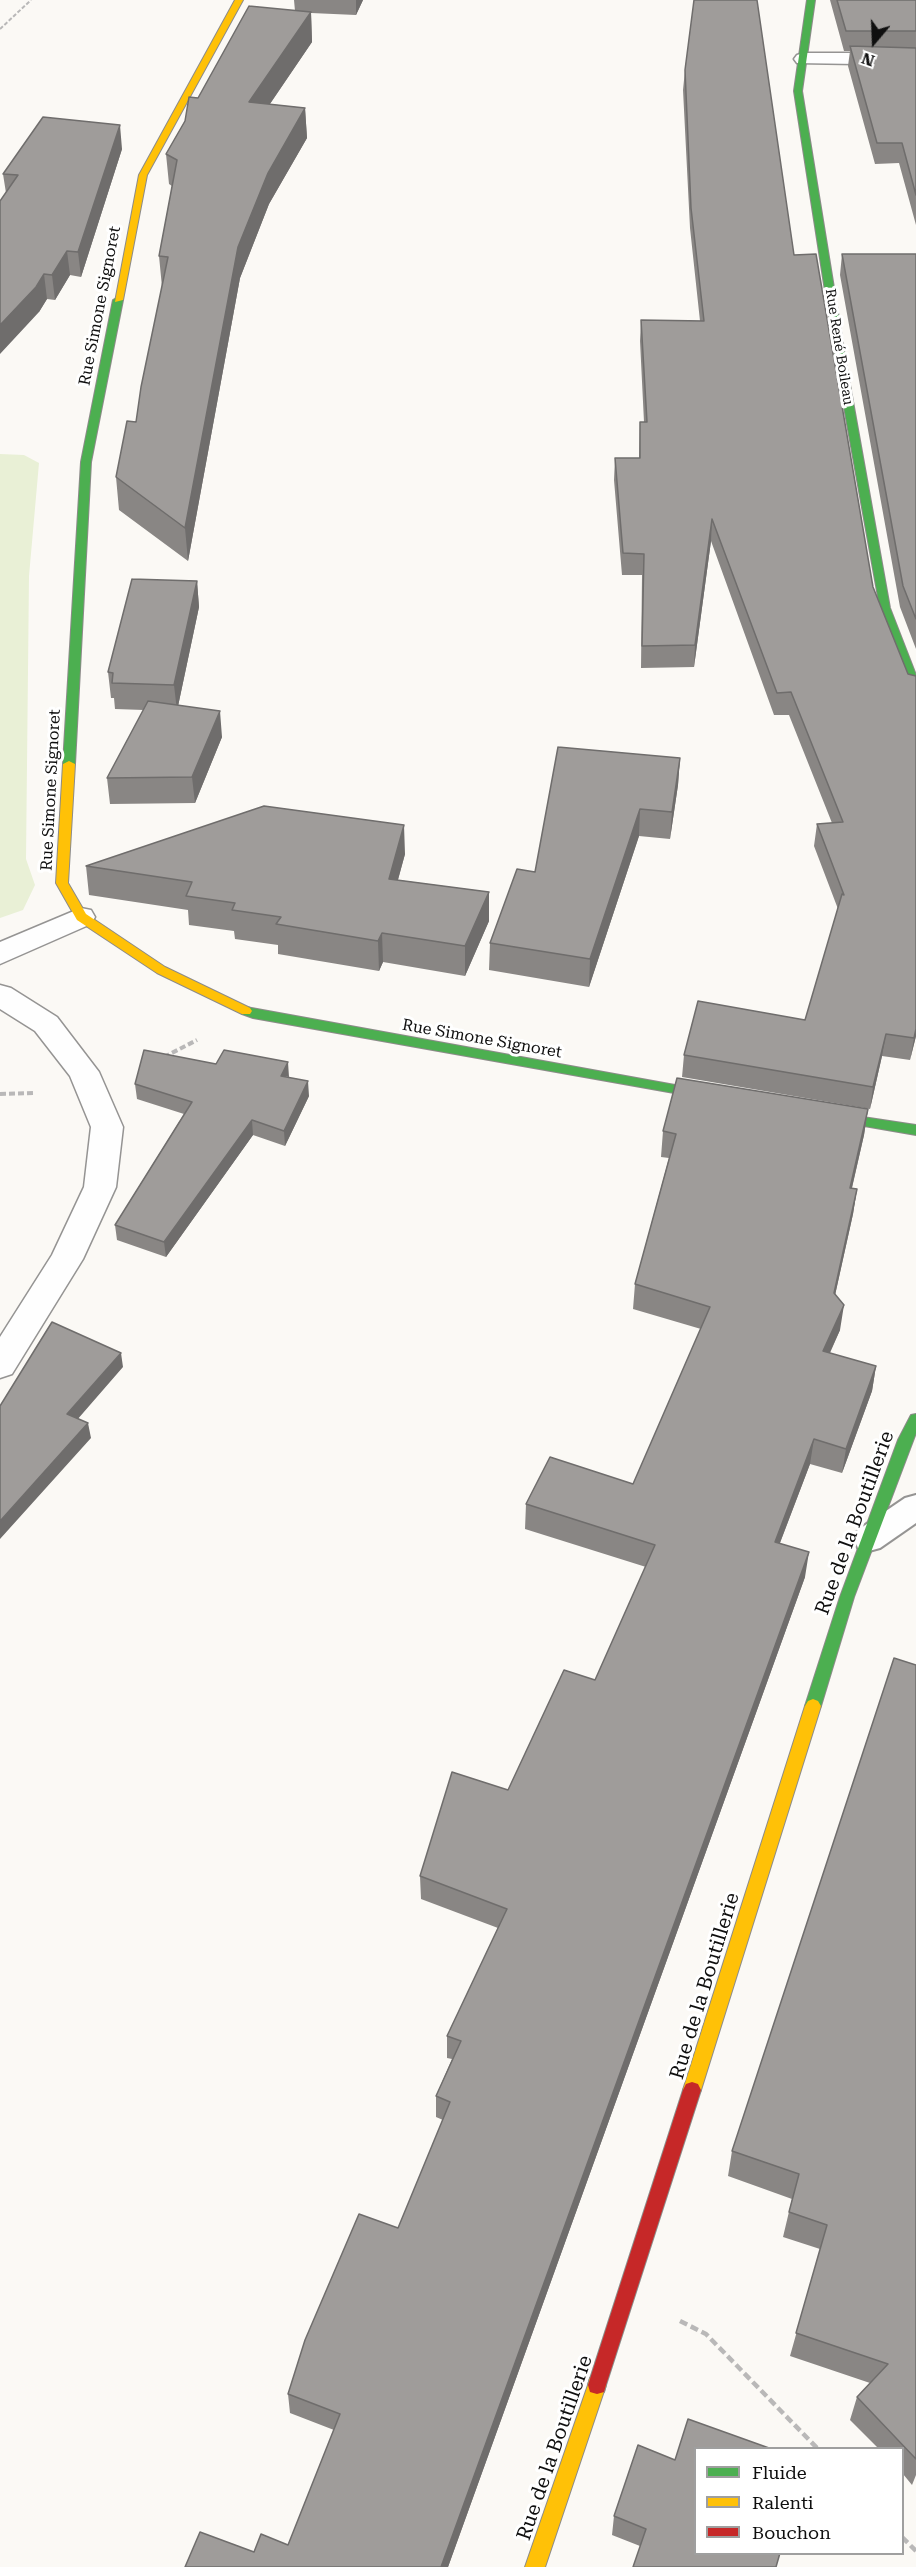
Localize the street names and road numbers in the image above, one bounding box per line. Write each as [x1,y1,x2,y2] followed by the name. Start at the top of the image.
[75,225,125,387] street label: Rue Simone Signoret
[822,288,856,406] street label: Rue René Boileau
[37,709,65,871] street label: Rue Simone Signoret
[401,1016,563,1062] street label: Rue Simone Signoret
[811,1428,899,1618] street label: Rue de la Boutillerie
[665,1890,745,2082] street label: Rue de la Boutillerie
[512,2352,598,2544] street label: Rue de la Boutillerie

